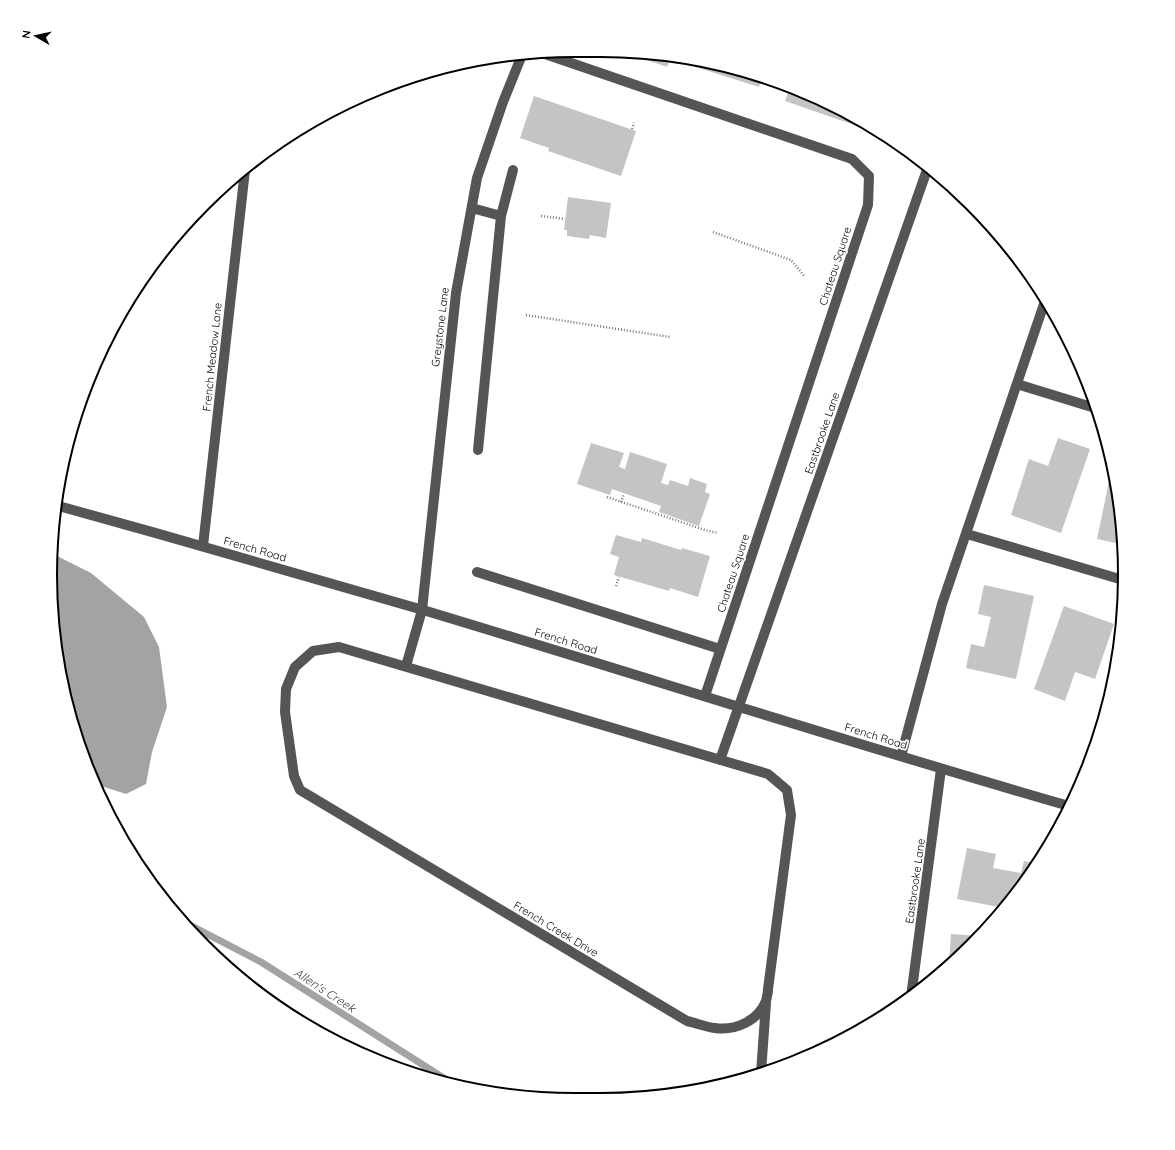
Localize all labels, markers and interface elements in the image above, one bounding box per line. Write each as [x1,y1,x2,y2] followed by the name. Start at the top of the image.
[16,16,56,56] north arrow
[19,29,34,40] text: N
[816,225,854,307] street label: Chateau Square
[428,286,452,368] street label: Greystone Lane
[199,302,225,412] street label: French Meadow Lane
[801,390,843,476] street label: Eastbrooke Lane
[714,532,752,614] street label: Chateau Square
[222,533,288,565] street label: French Road
[533,625,599,657] street label: French Road
[843,720,909,752] street label: French Road
[902,838,928,924] street label: Eastbrooke Lane
[511,898,601,960] street label: French Creek Drive
[291,965,360,1016] water label: Allen's Creek

